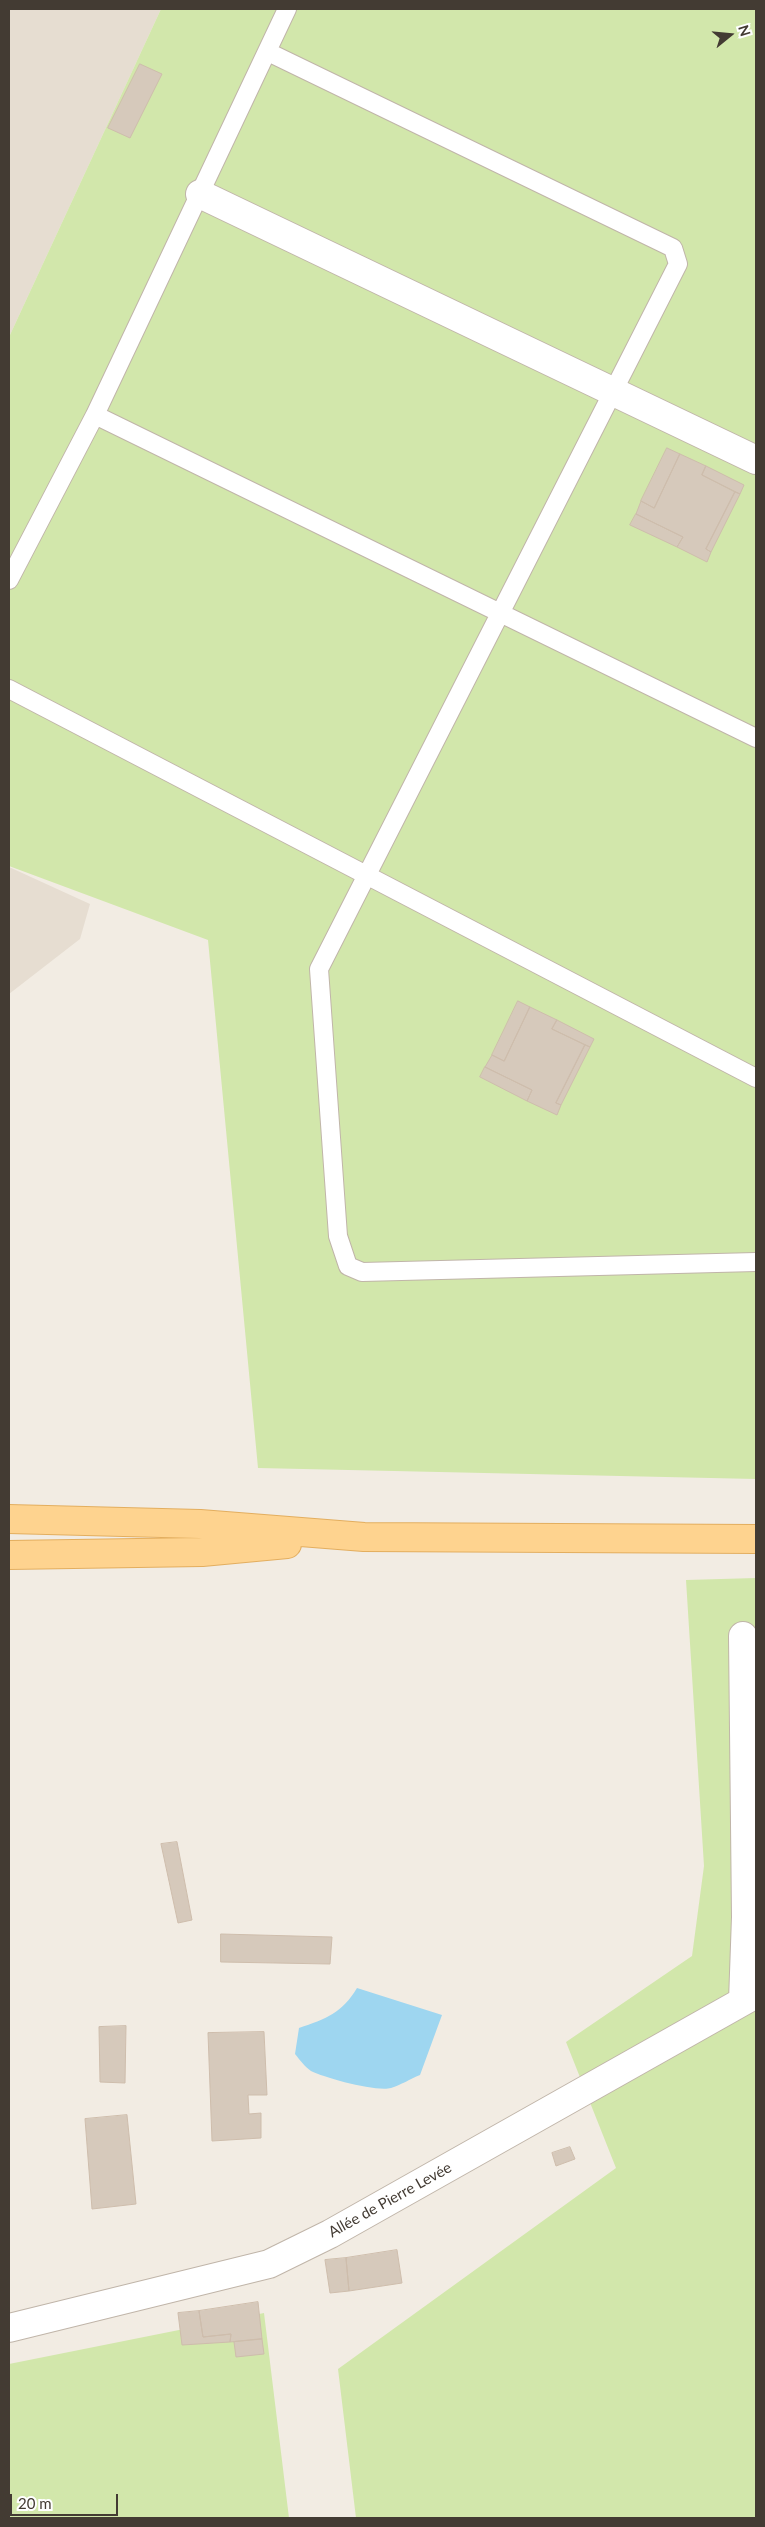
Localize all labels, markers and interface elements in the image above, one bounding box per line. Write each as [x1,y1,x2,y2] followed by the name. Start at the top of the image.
[705,10,755,60] north arrow
[735,23,755,38] text: N
[325,2159,455,2241] street label: Allée de Pierre Levée
[12,2484,120,2516] scale bar
[18,2494,52,2512] text: 20 m

